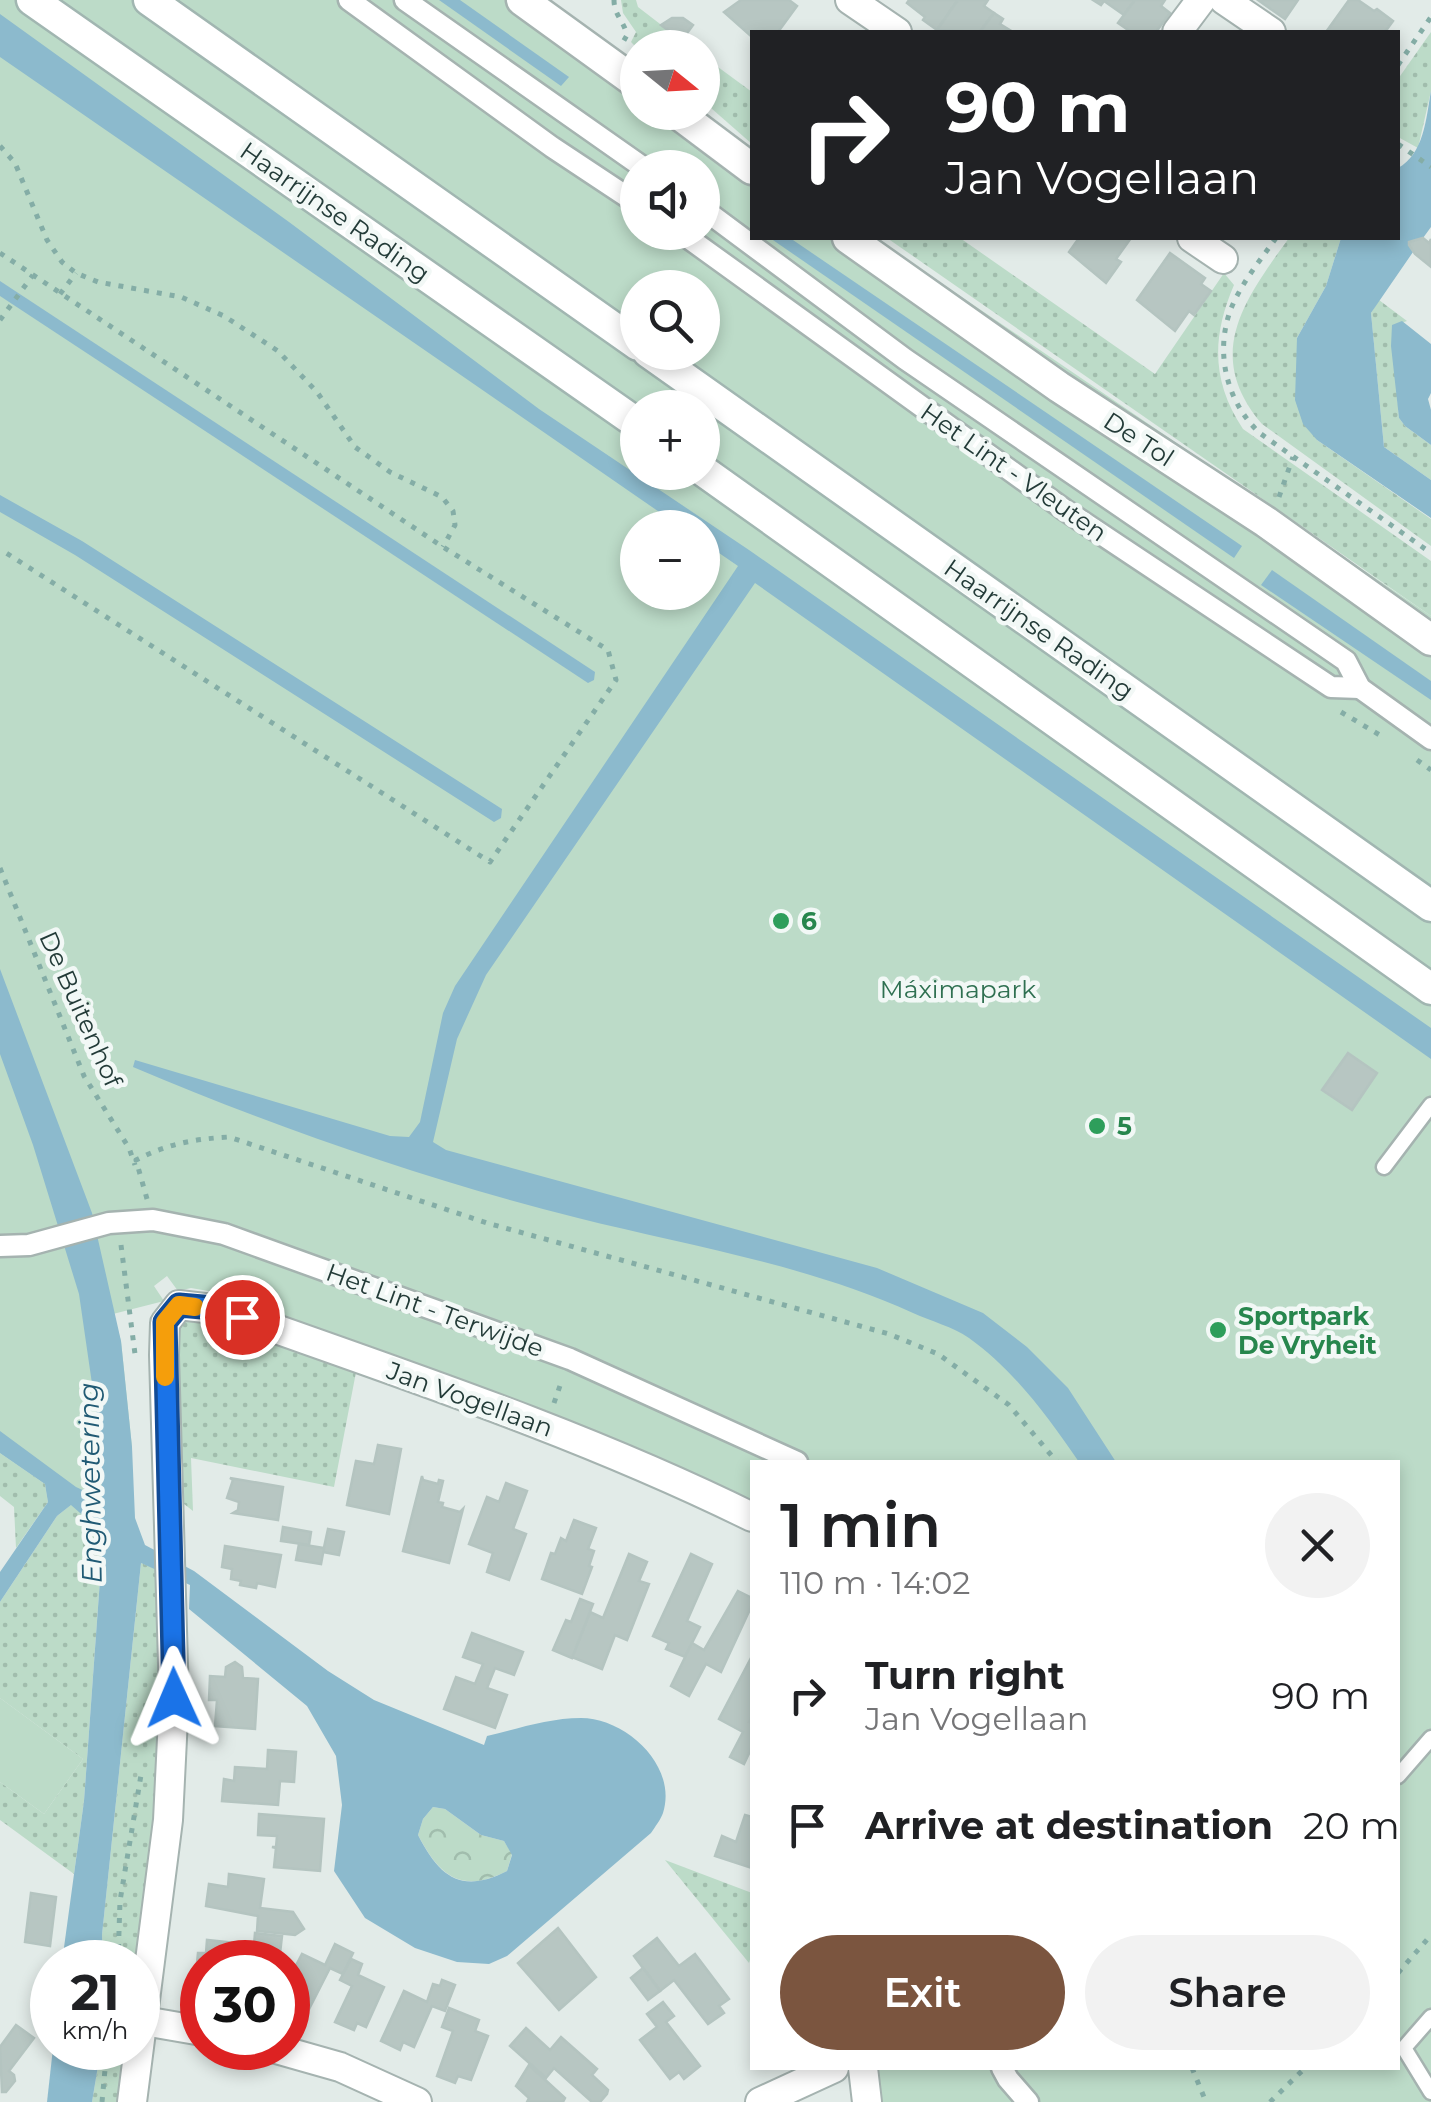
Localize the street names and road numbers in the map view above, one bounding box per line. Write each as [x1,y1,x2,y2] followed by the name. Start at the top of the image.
[235,135,435,289] street label: Haarrijnse Rading
[915,396,1113,548] street label: Het Lint - Vleuten
[1098,405,1180,473] street label: De Tol
[939,552,1139,706] street label: Haarrijnse Rading
[33,927,129,1093] street label: De Buitenhof
[322,1257,548,1363] street label: Het Lint - Terwijde
[382,1355,557,1443] street label: Jan Vogellaan

